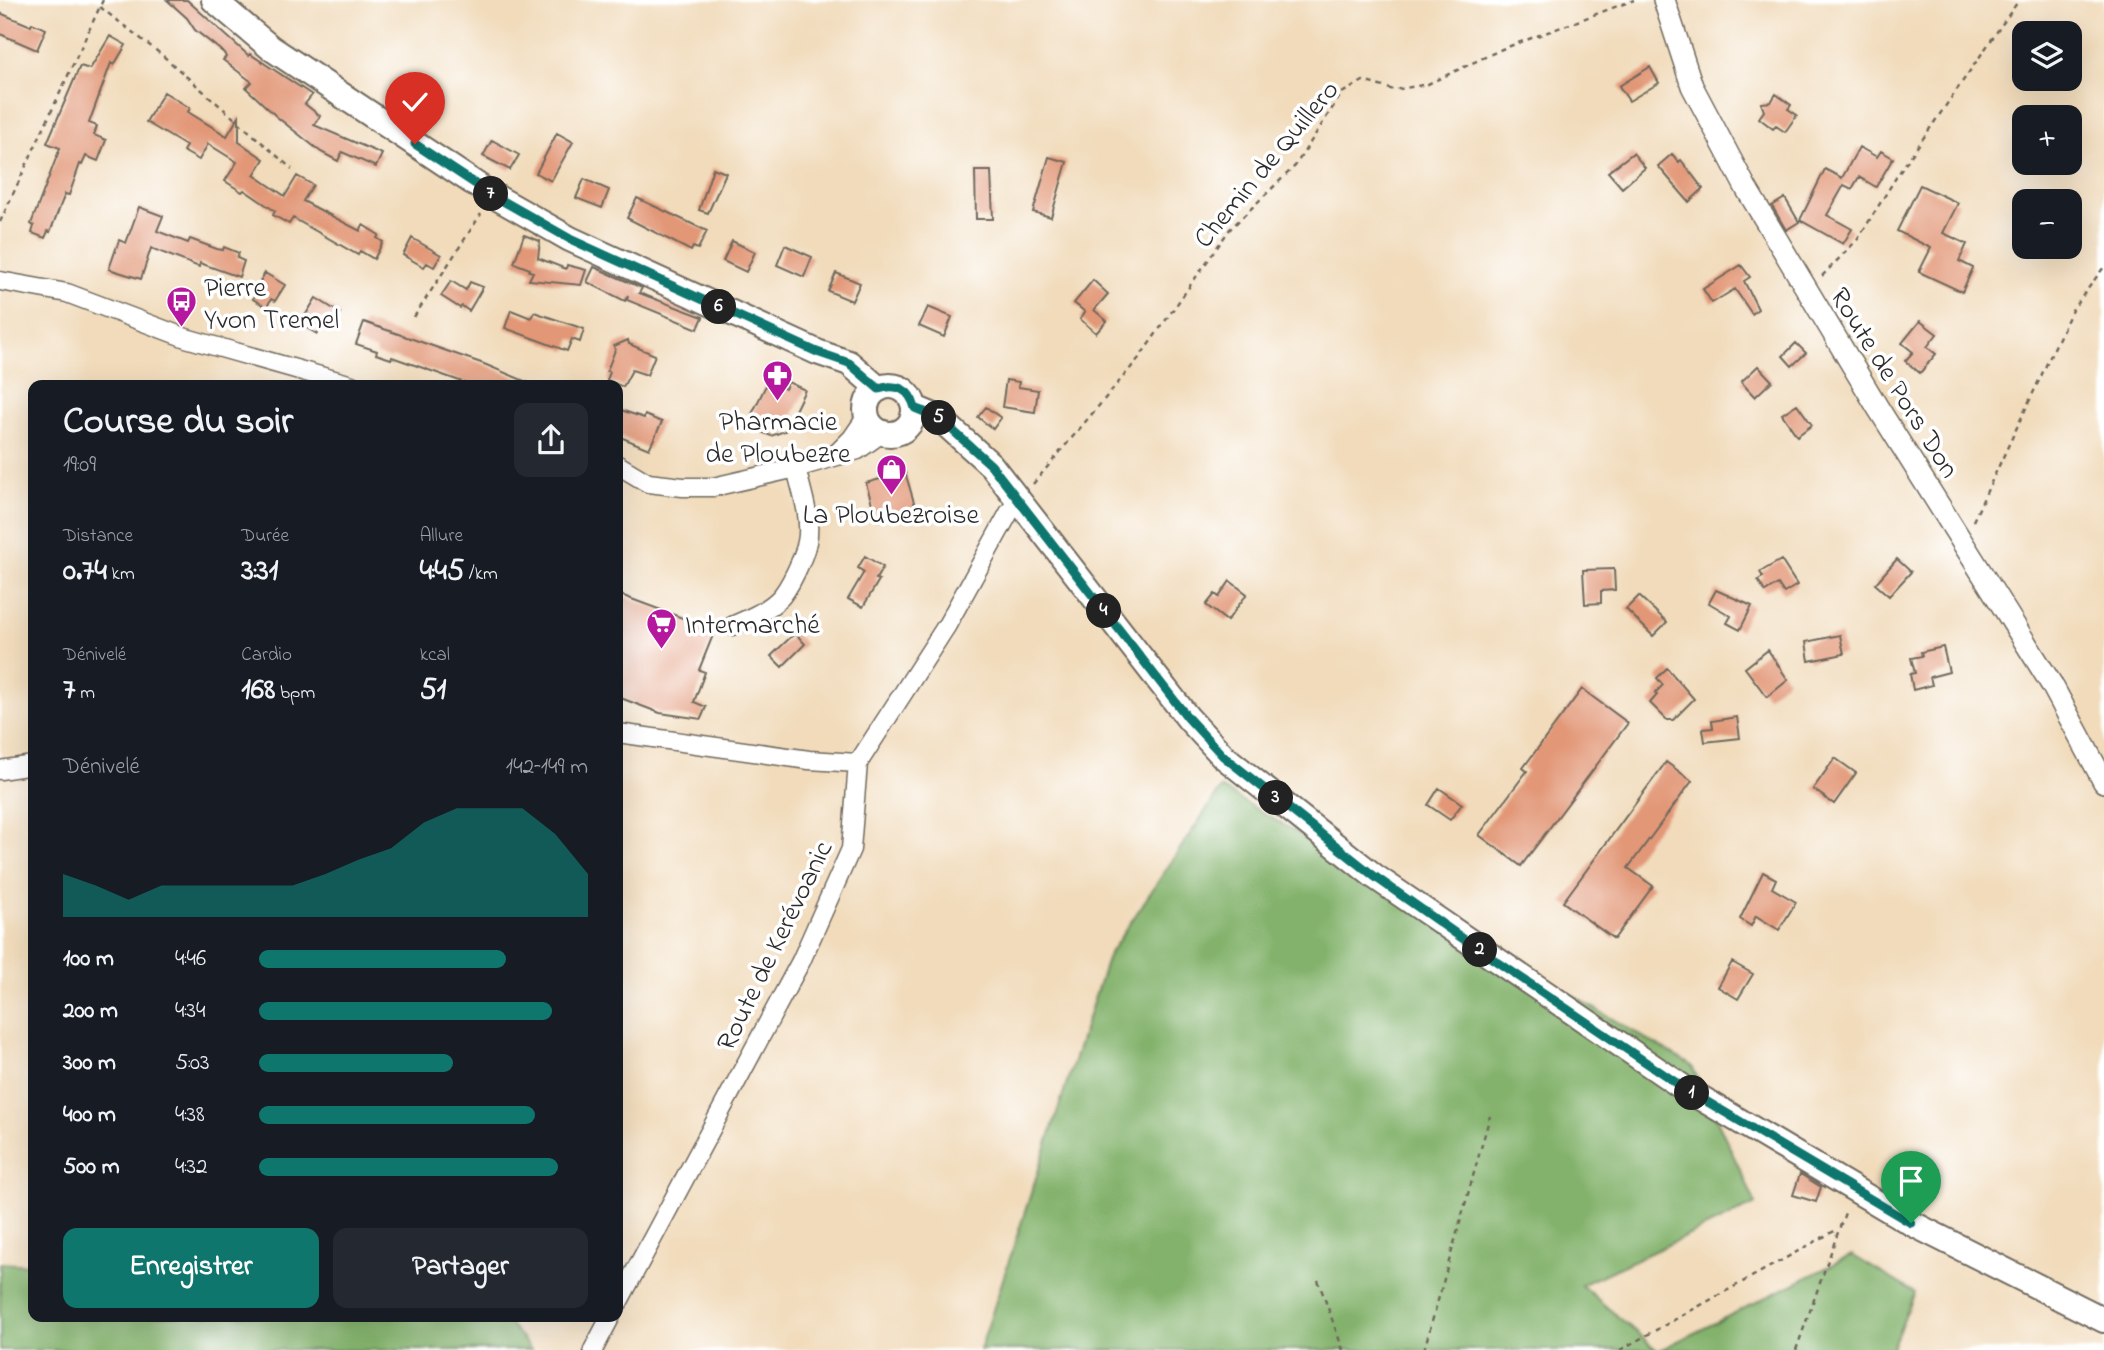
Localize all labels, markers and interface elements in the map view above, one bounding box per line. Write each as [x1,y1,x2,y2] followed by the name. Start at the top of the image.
[2012,21,2082,259] map controls
[2012,21,2082,91] button: layers
[385,72,445,144] pin
[1185,72,1350,258] street label: Chemin de Quillero
[396,83,434,121] icon: check
[2012,105,2082,175] button: +
[474,176,508,212] pin: 7
[487,180,494,207] text: 7
[2012,189,2082,259] button: −
[204,269,339,342] place label: Pierre Yvon Tremel
[1818,280,1968,487] street label: Route de Pors Don
[164,285,198,329] bus stop icon: Pierre Yvon Tremel
[702,290,736,324] pin: 6
[714,293,723,320] text: 6
[761,359,795,403] pharmacy icon: Pharmacie de Ploubezre
[63,395,293,451] text: Course du soir
[922,400,956,436] pin: 5
[514,403,588,477] button: share
[705,403,851,476] place label: Pharmacie de Ploubezre
[933,404,944,431] text: 5
[63,449,96,482] text: 19:09
[874,452,908,496] shop icon: La Ploubezroise
[803,496,980,537] place label: La Ploubezroise
[63,523,133,550] text: Distance
[241,523,289,550] text: Durée
[420,523,463,550] text: Allure
[63,550,107,594] text: 0.74
[241,550,278,594] text: 3:31
[420,550,464,594] text: 4:45
[107,561,135,588] text: km
[464,561,498,588] text: /km
[1086,594,1122,628] pin: 4
[1100,597,1107,624] text: 4
[645,606,679,650] supermarket icon: Intermarché
[685,606,820,647] place label: Intermarché
[63,642,126,669] text: Dénivelé
[241,642,292,669] text: Cardio
[420,642,450,669] text: kcal
[63,669,75,713] text: 7
[241,669,275,713] text: 168
[420,669,446,713] text: 51
[75,680,95,707] text: m
[275,680,315,707] text: bpm
[63,751,140,784] text: Dénivelé
[506,751,588,784] text: 142–149 m
[1258,780,1294,816] pin: 3
[1272,784,1279,811] text: 3
[707,834,845,1059] street label: Route de Kerévoanic
[1462,932,1498,968] pin: 2
[1475,936,1484,963] text: 2
[63,943,114,976] text: 100 m
[175,943,206,976] text: 4:46
[63,995,118,1028] text: 200 m
[175,995,205,1028] text: 4:34
[63,1047,116,1080] text: 300 m
[175,1047,210,1080] text: 5:03
[1674,1076,1710,1110] pin: 1
[1688,1079,1695,1106] text: 1
[63,1099,116,1132] text: 400 m
[175,1099,205,1132] text: 4:38
[63,1151,120,1184] text: 500 m
[175,1151,207,1184] text: 4:32
[1881,1151,1941,1223] pin
[1892,1162,1930,1200] icon: arrive
[63,1228,319,1308] button: Enregistrer
[333,1228,588,1308] button: Partager

